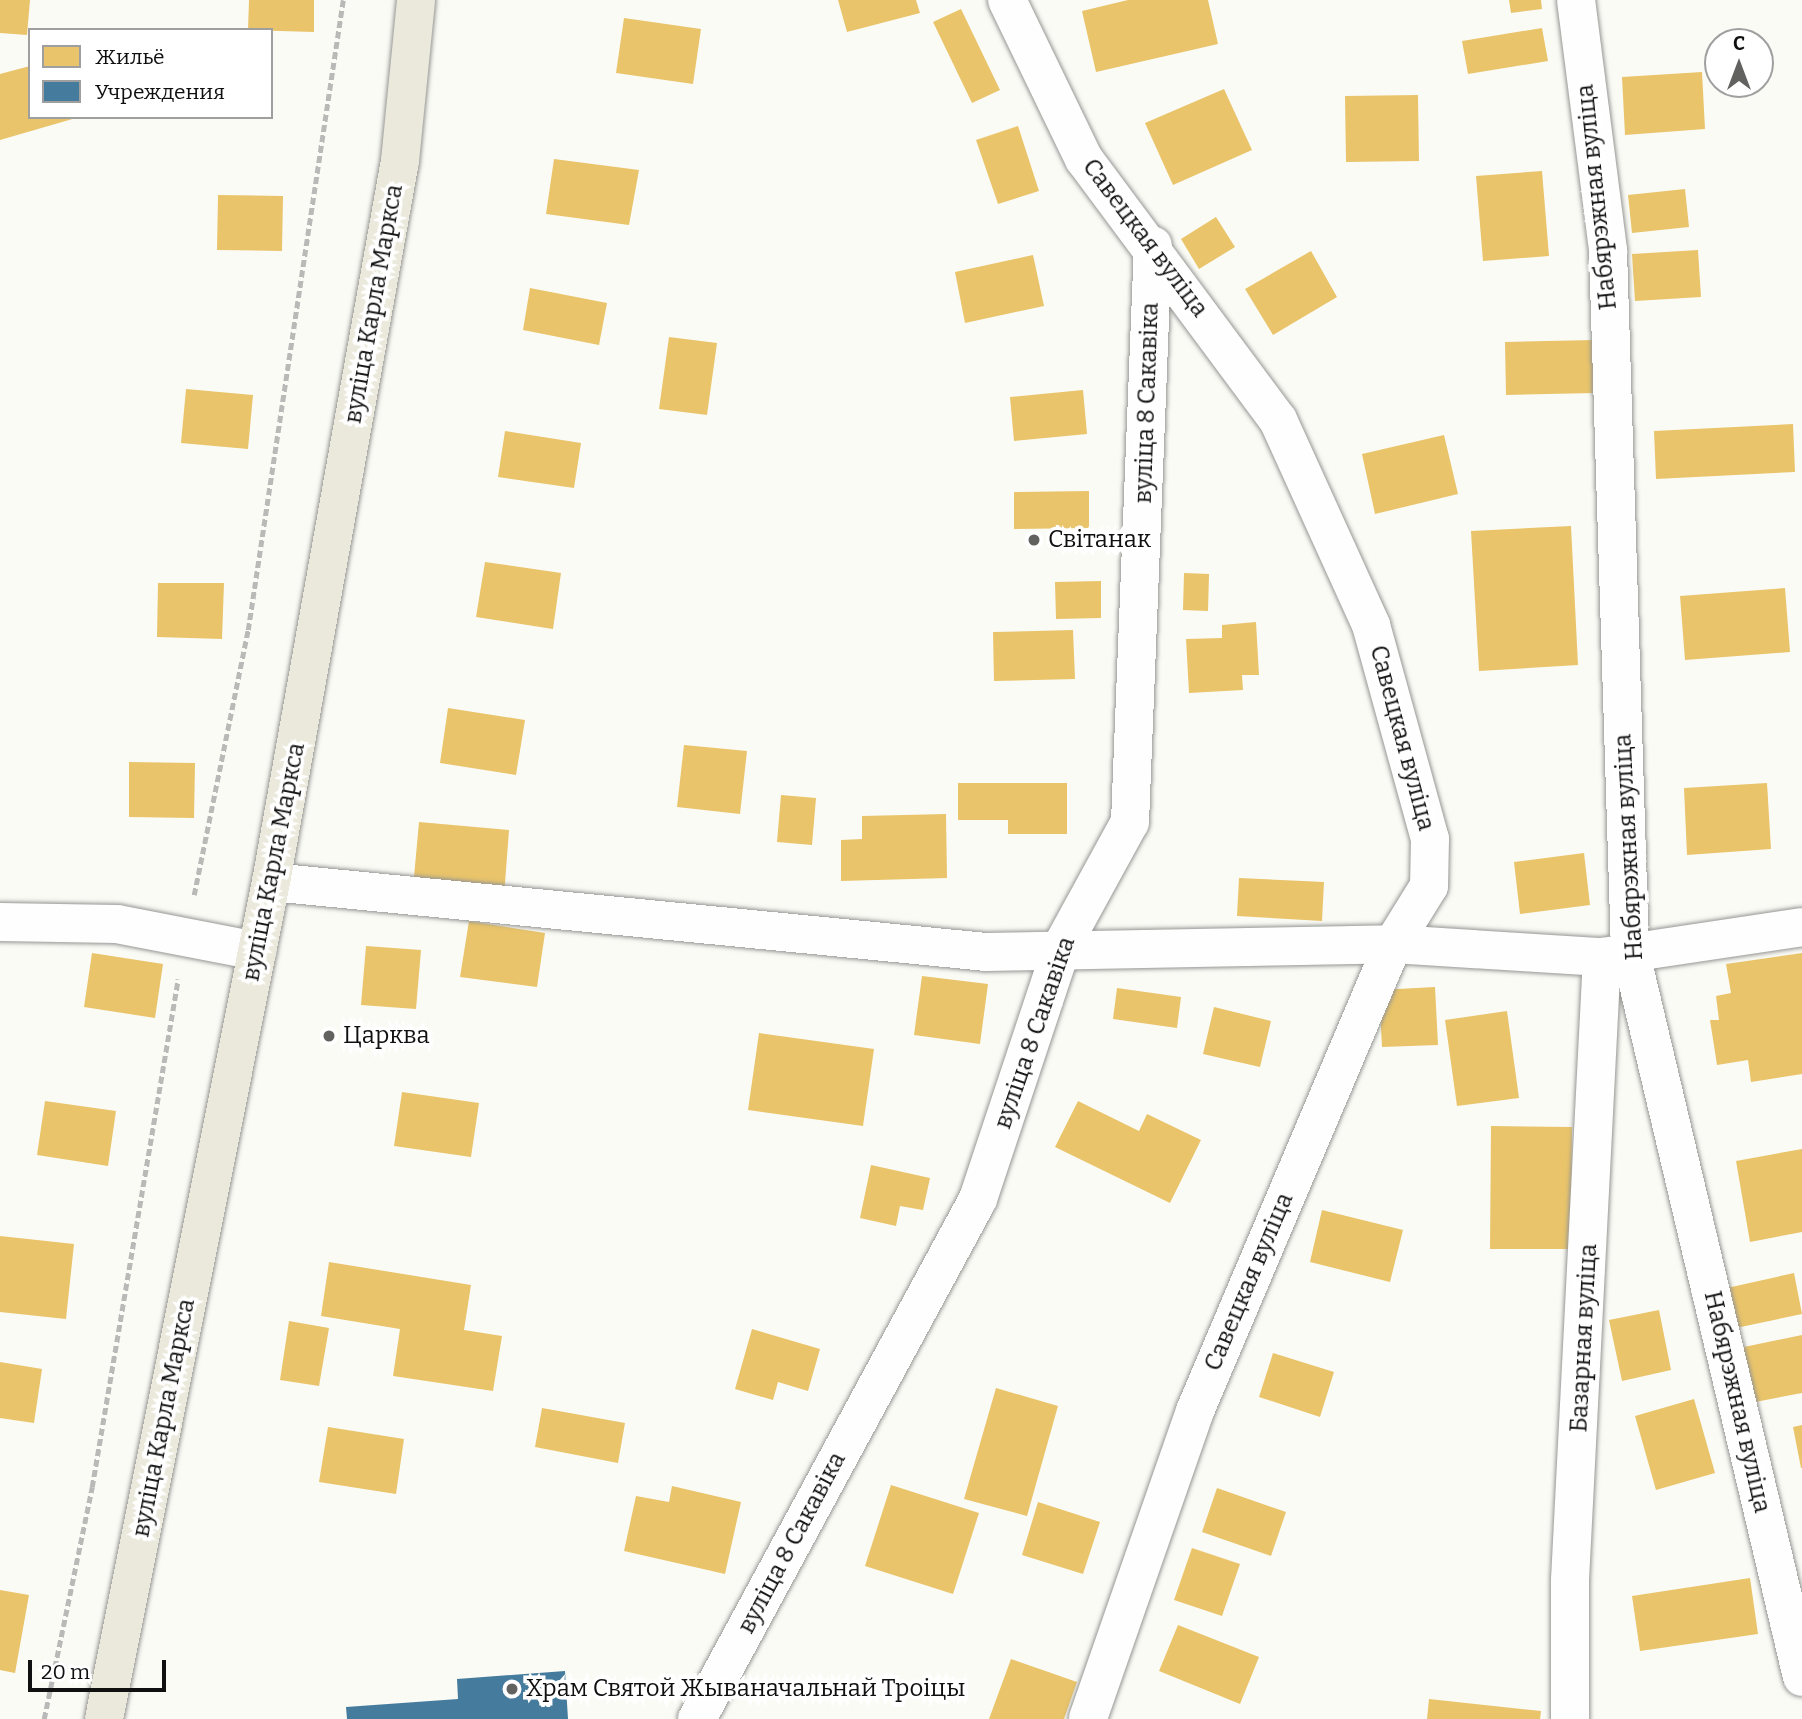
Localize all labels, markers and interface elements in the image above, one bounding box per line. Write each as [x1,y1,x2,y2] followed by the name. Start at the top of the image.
[28,28,273,119] legend
[1704,28,1774,98] north arrow
[1733,32,1745,55] text: С
[95,44,164,70] text: Жильё
[95,79,225,105] text: Учреждения
[1571,83,1623,311] street label: Набярэжная вуліца
[1076,153,1214,323] street label: Савецкая вуліца
[339,182,409,426] street label: вуліца Карла Маркса
[1129,302,1165,504] street label: вуліца 8 Сакавіка
[1048,526,1151,554] place label: Світанак
[1026,532,1042,548] marker: Світанак
[1363,642,1441,834] street label: Савецкая вуліца
[1609,733,1649,961] street label: Набярэжная вуліца
[237,740,311,984] street label: вуліца Карла Маркса
[989,933,1081,1133] street label: вуліца 8 Сакавіка
[343,1022,430,1050] place label: Царква
[321,1028,337,1044] marker: Царква
[1199,1189,1299,1375] street label: Савецкая вуліца
[1565,1243,1603,1433] street label: Базарная вуліца
[1697,1288,1777,1516] street label: Набярэжная вуліца
[127,1296,201,1540] street label: вуліца Карла Маркса
[732,1447,852,1639] street label: вуліца 8 Сакавіка
[32,1646,170,1690] scale bar
[41,1659,90,1685] text: 20 m
[526,1675,965,1703] place label: Храм Святой Жываначальнай Троіцы
[504,1681,520,1697] marker: Храм Святой Жываначальнай Троіцы

